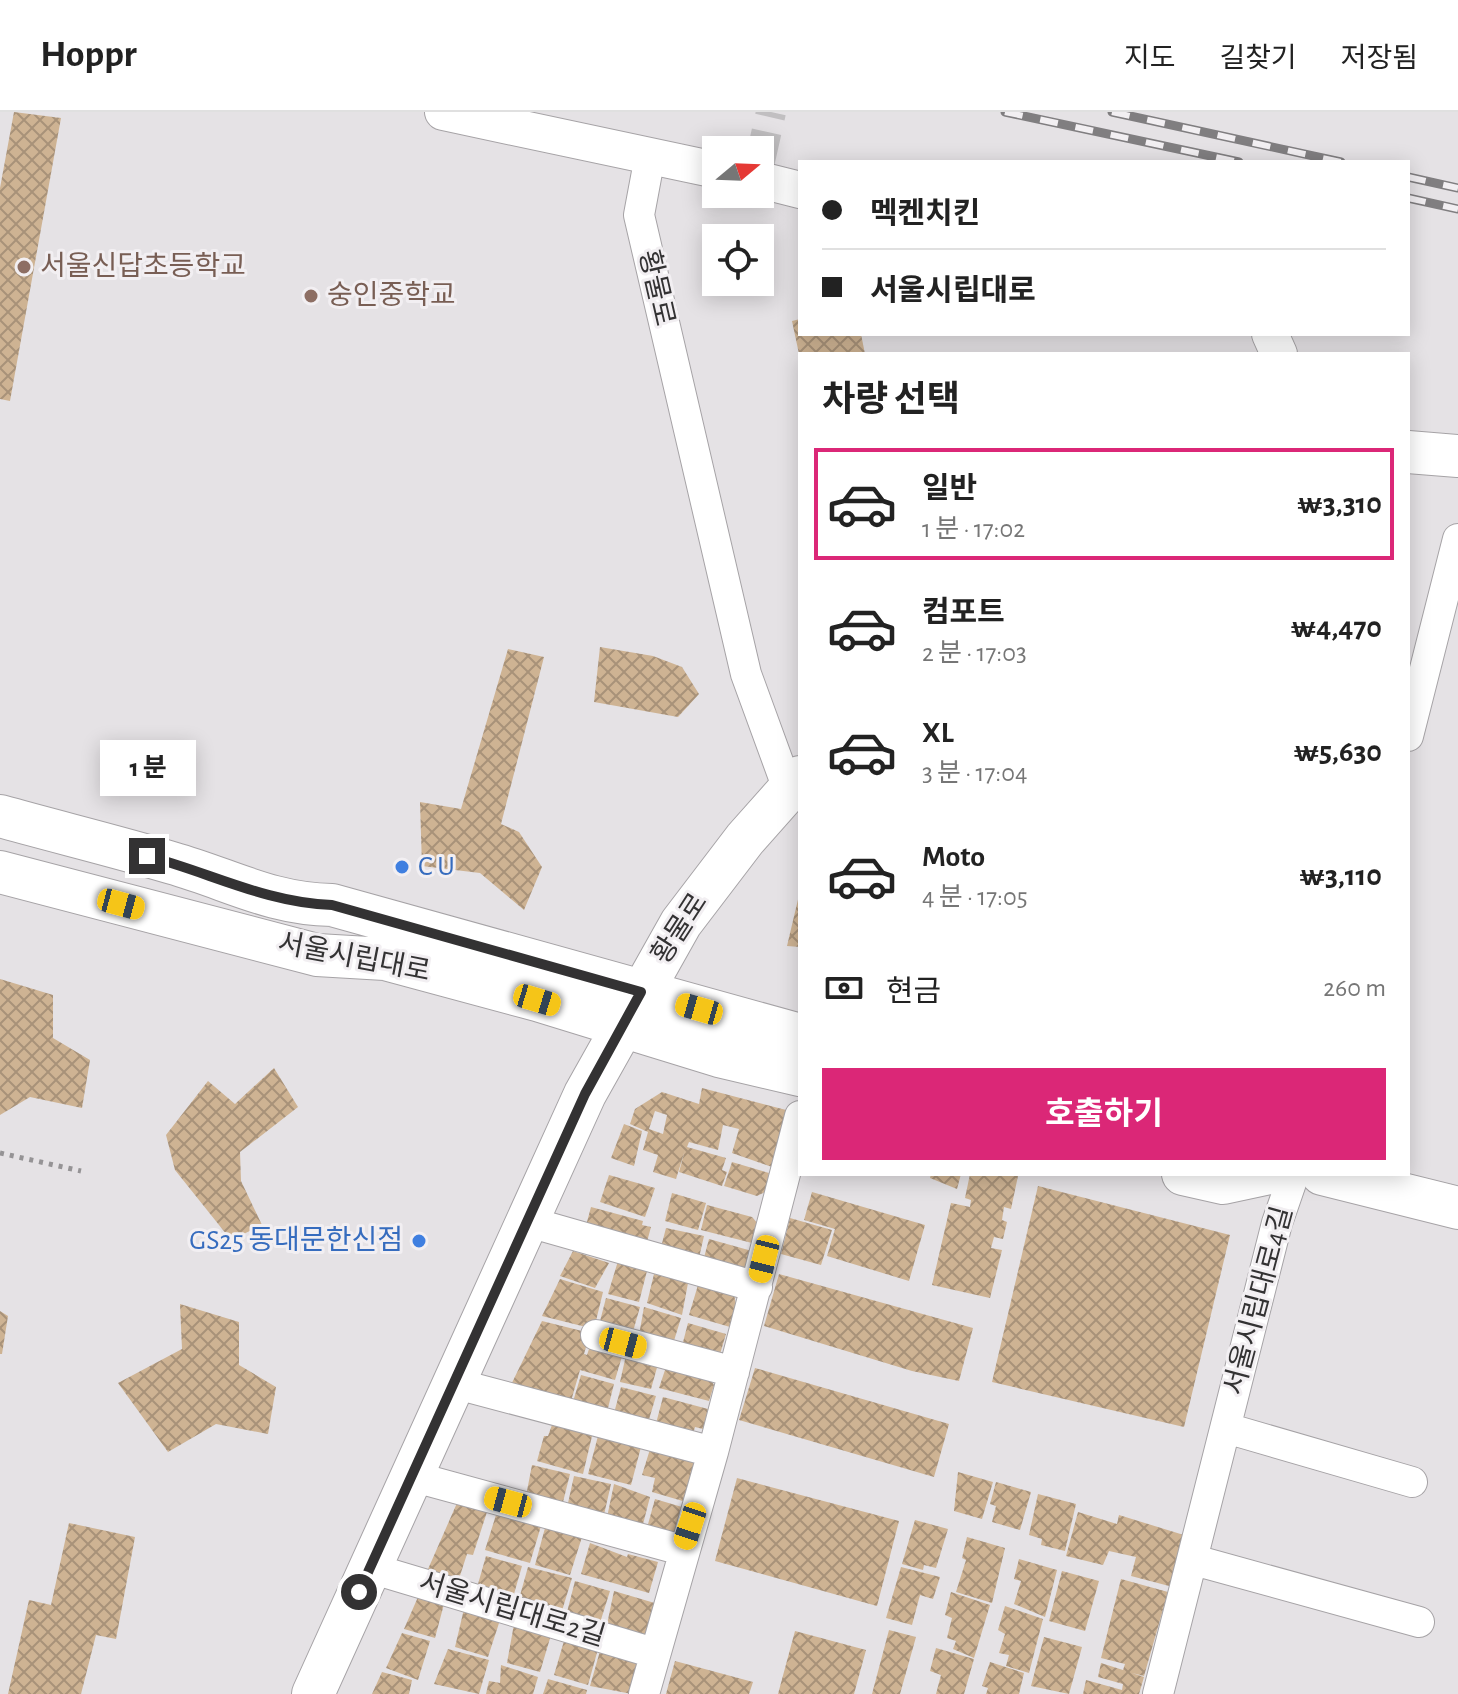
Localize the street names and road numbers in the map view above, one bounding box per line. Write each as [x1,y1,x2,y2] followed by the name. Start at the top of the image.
[634,247,680,329] street label: 황물로
[646,888,713,969] street label: 황물로
[275,928,433,986] street label: 서울시립대로
[1218,1203,1298,1398] street label: 서울시립대로4길
[416,1566,609,1652] street label: 서울시립대로2길

